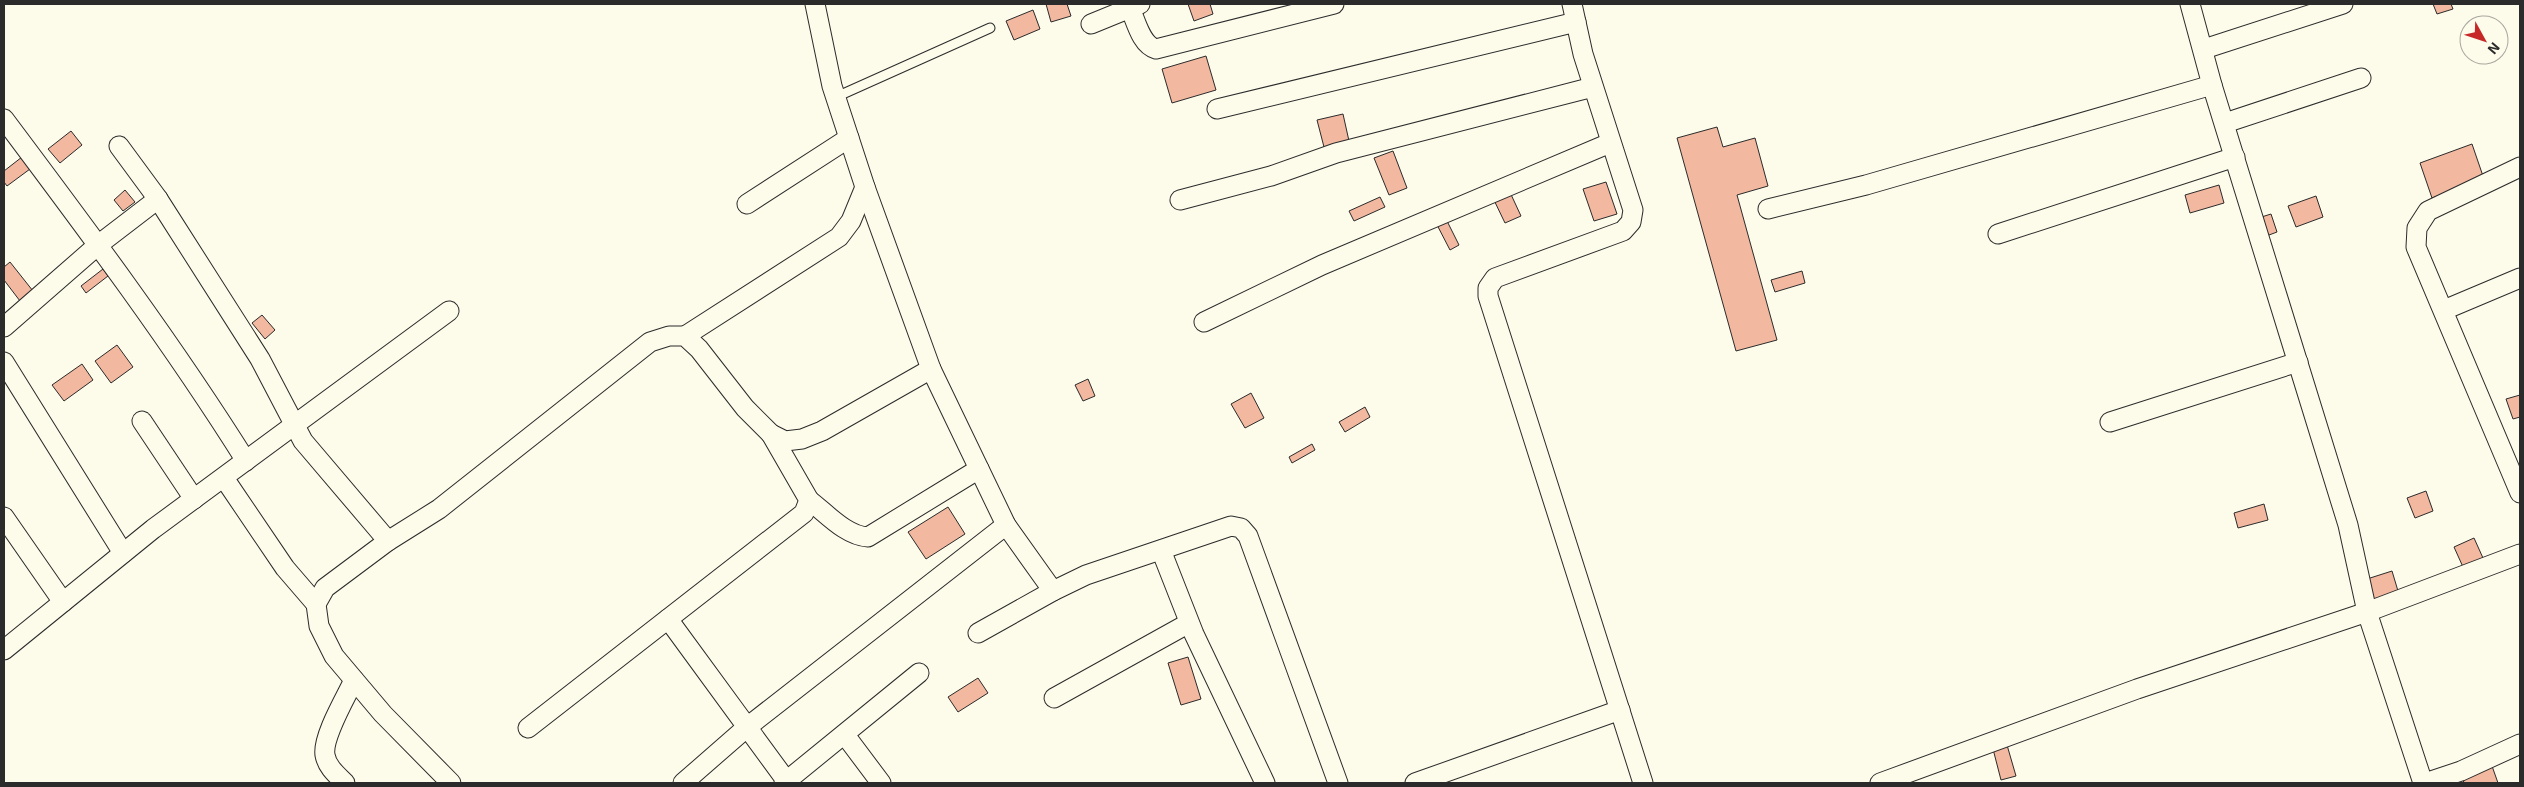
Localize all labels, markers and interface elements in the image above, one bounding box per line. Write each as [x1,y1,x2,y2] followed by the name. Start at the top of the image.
[2459,15,2509,65] north arrow
[2485,39,2504,58] text: N

